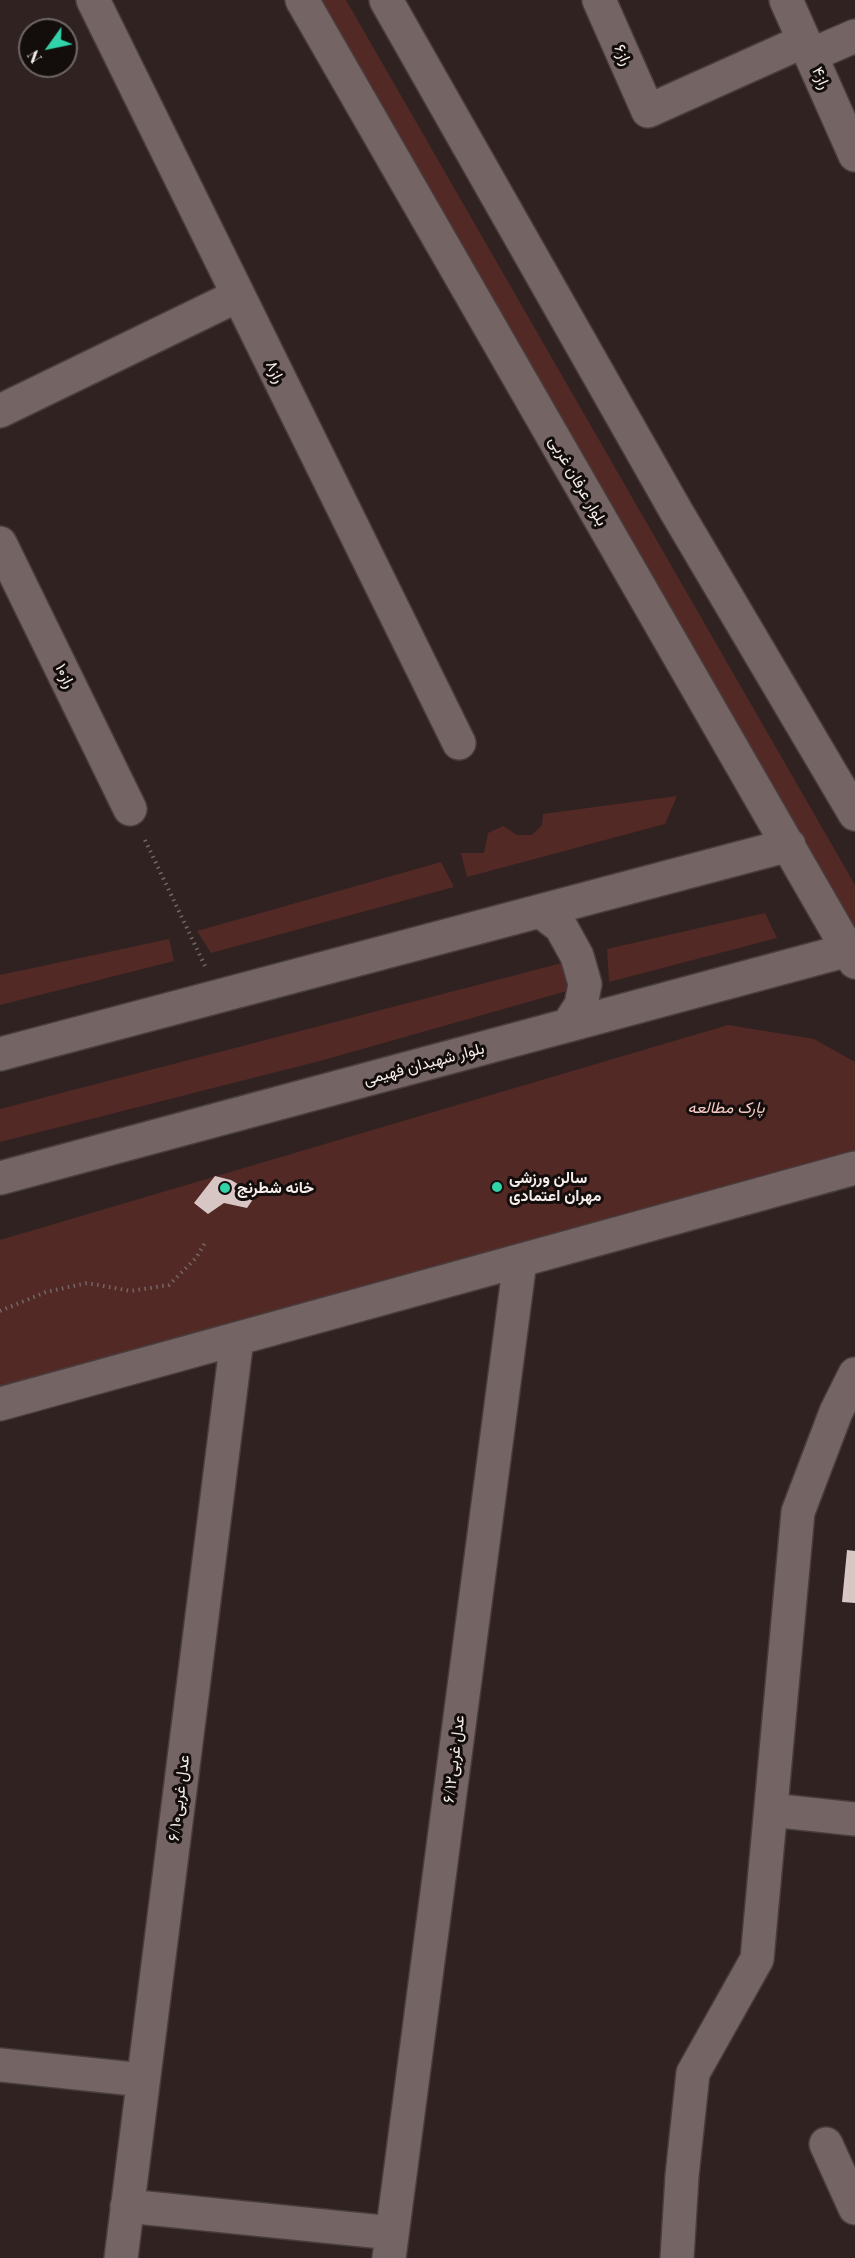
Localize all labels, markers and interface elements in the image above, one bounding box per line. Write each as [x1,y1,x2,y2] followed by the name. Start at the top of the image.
[18,18,78,78] north arrow
[610,41,636,69] street label: راز۶
[22,46,46,68] text: N
[808,64,834,92] street label: راز۴
[261,357,289,387] street label: راز۸
[545,433,611,529] street label: بلوار عرفان غربی
[51,661,79,691] street label: راز۱۰
[361,1039,487,1089] street label: بلوار شهیدان فهیمی
[688,1098,764,1118] park label: پارک مطالعه
[509,1168,601,1206] place label: سالن ورزشی مهران اعتمادی
[237,1178,314,1198] place label: خانه شطرنج
[490,1180,504,1194] marker: سالن ورزشی مهران اعتمادی
[218,1181,232,1195] marker: خانه شطرنج
[439,1714,469,1804] street label: ۶/۱۲عدل غربی
[164,1754,194,1842] street label: ۶/۱۰عدل غربی

